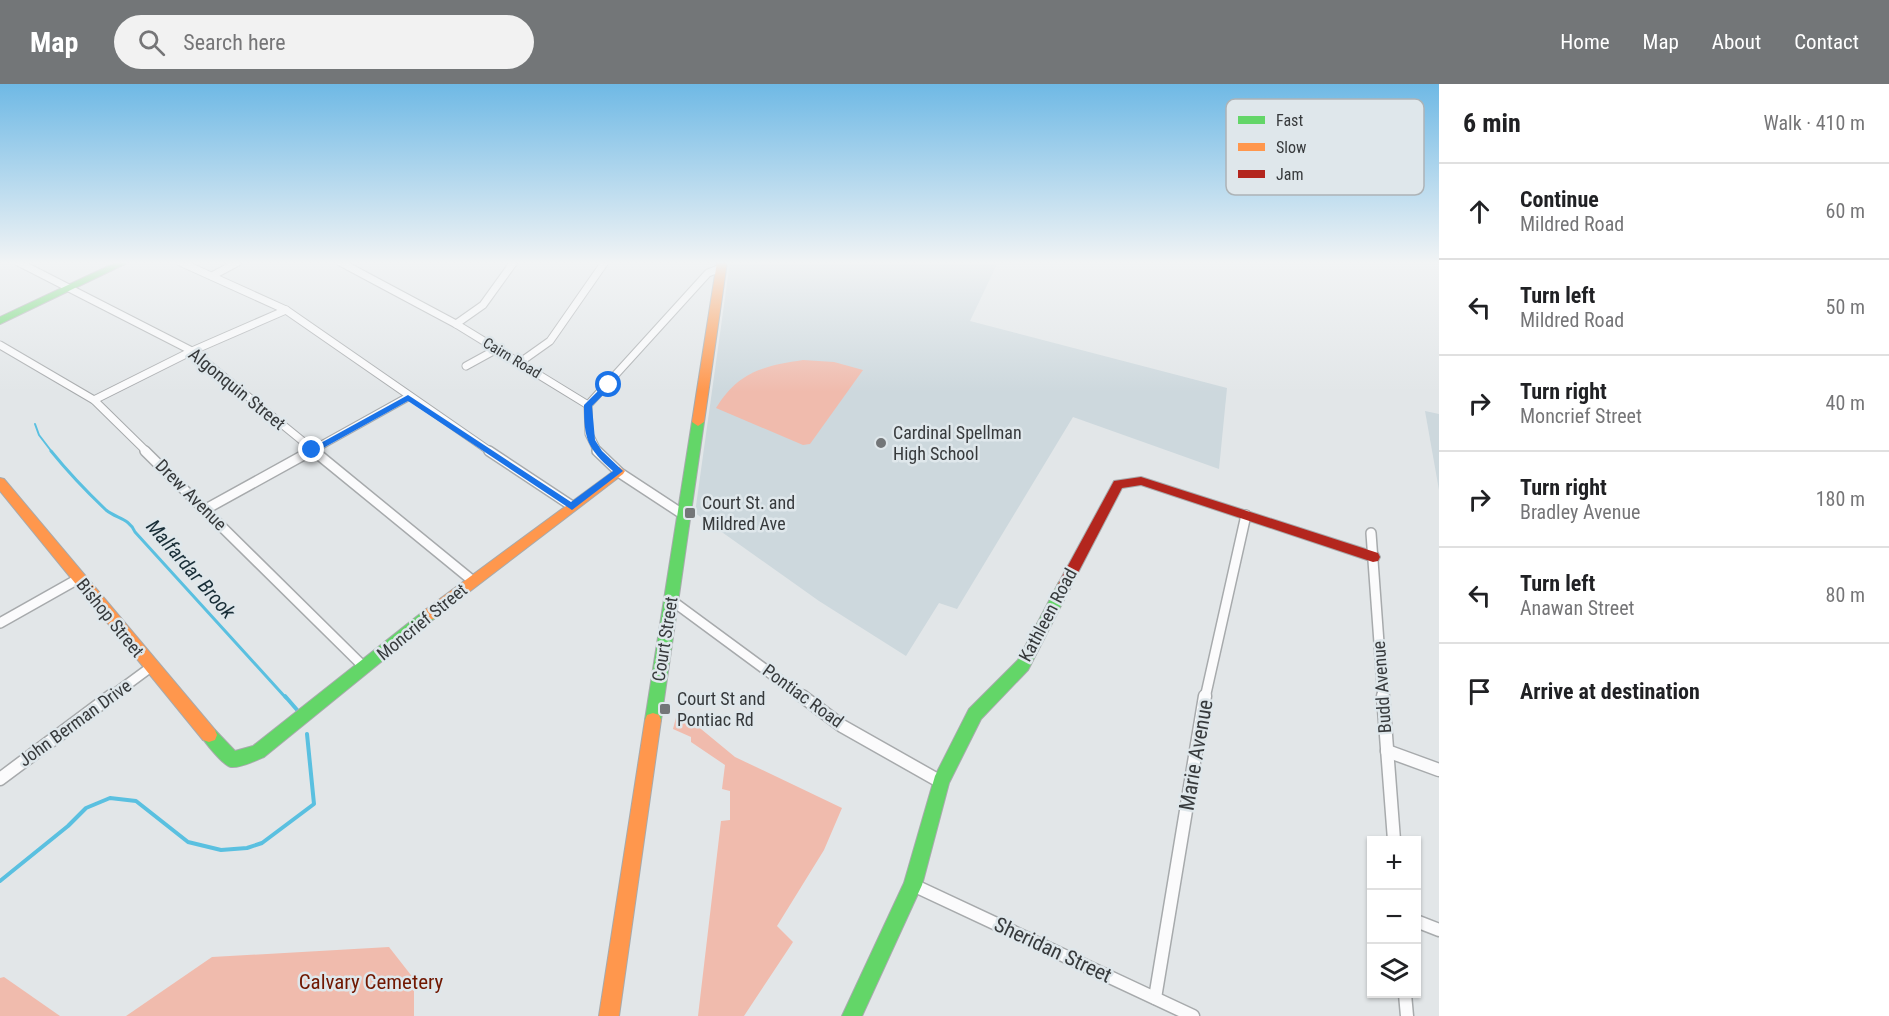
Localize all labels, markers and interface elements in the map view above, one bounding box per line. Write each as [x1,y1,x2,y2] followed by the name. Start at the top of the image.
[114,15,534,69] search box
[30,26,78,59] text: Map
[135,26,168,59] icon: search
[183,30,286,55] text: Search here
[1560,30,1610,54] text: Home
[1643,30,1679,54] text: Map
[1712,30,1761,54] text: About
[1794,30,1859,54] text: Contact
[1226,99,1424,195] legend
[1463,108,1521,138] text: 6 min
[1276,111,1303,130] text: Fast
[1764,111,1865,135] text: Walk · 410 m
[1276,138,1306,157] text: Slow
[1276,165,1303,184] text: Jam
[1520,187,1599,212] text: Continue
[1463,195,1496,228] icon: ahead
[1826,199,1865,223] text: 60 m
[1520,212,1624,236] text: Mildred Road
[1520,283,1595,308] text: Turn left
[1463,291,1496,324] icon: left
[1826,295,1865,319] text: 50 m
[1520,308,1624,332] text: Mildred Road
[480,334,544,382] street label: Cairn Road
[185,343,290,434] street label: Algonquin Street
[595,371,621,397] route start
[1520,379,1607,404] text: Turn right
[1463,387,1496,420] icon: right
[1826,391,1865,415] text: 40 m
[1520,404,1642,428] text: Moncrief Street
[893,422,1022,464] place label: Cardinal Spellman High School
[298,436,324,462] route end
[874,436,888,450] marker: Cardinal Spellman High School
[152,455,231,534] street label: Drew Avenue
[1520,475,1607,500] text: Turn right
[1463,483,1496,516] icon: right
[1816,487,1865,511] text: 180 m
[702,492,795,534] place label: Court St. and Mildred Ave
[1520,500,1640,524] text: Bradley Avenue
[683,506,697,520] marker: Court St. and Mildred Ave
[141,515,241,624] water label: Malfardar Brook
[1014,565,1081,665] street label: Kathleen Road
[1520,571,1595,596] text: Turn left
[72,574,148,661] street label: Bishop Street
[372,579,471,664] street label: Moncrief Street
[1463,579,1496,612] icon: left
[1826,583,1865,607] text: 80 m
[647,595,682,683] street label: Court Street
[1520,596,1635,620] text: Anawan Street
[1368,640,1395,734] street label: Budd Avenue
[759,659,848,732] street label: Pontiac Road
[14,675,135,770] street label: John Berman Drive
[1463,675,1496,708] icon: arrive
[1520,679,1700,704] text: Arrive at destination
[677,688,765,730] place label: Court St and Pontiac Rd
[1174,697,1218,812] street label: Marie Avenue
[658,702,672,716] marker: Court St and Pontiac Rd
[1367,836,1421,998] map controls
[1367,836,1421,890] button: +
[1367,890,1421,944] button: −
[990,912,1116,988] street label: Sheridan Street
[1367,944,1421,998] button: layers
[299,970,444,994] park label: Calvary Cemetery

